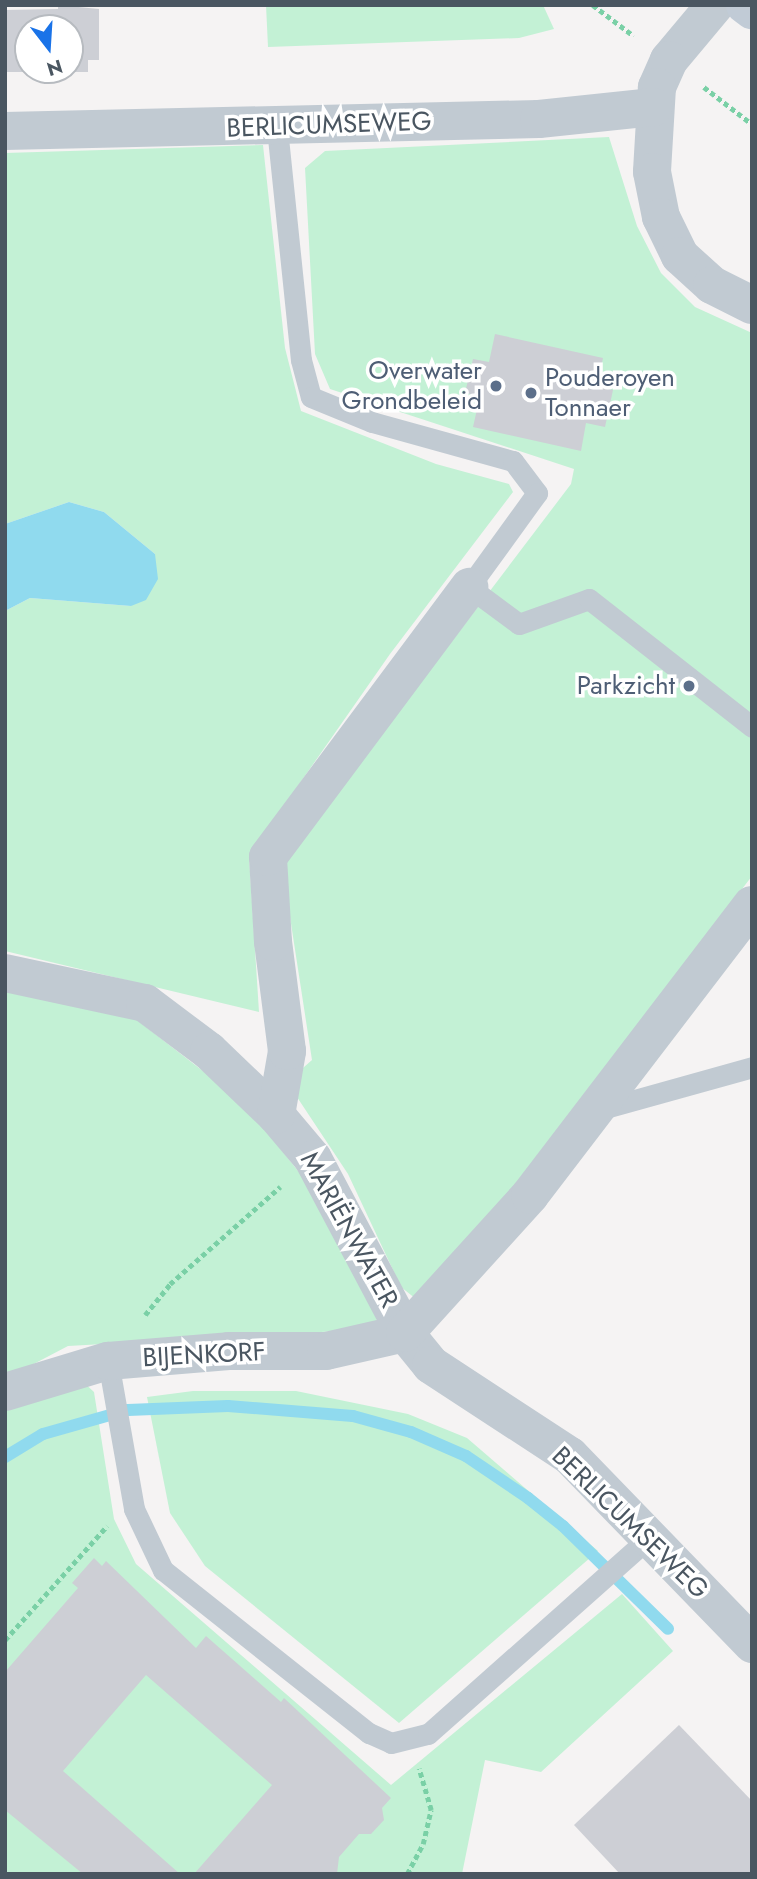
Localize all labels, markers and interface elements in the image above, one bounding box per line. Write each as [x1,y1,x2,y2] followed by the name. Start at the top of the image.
[14,14,84,84] north arrow
[44,53,66,83] text: N
[226,106,432,144] street label: BERLICUMSEWEG
[341,355,482,416] place label: Overwater Grondbeleid
[545,362,675,424] place label: Pouderoyen Tonnaer
[488,378,504,394] marker: Overwater Grondbeleid
[523,385,539,401] marker: Pouderoyen Tonnaer
[577,670,675,702] place label: Parkzicht
[681,678,697,694] marker: Parkzicht
[293,1147,405,1313] street label: MARIËNWATER
[142,1336,266,1374] street label: BIJENKORF
[545,1440,715,1606] street label: BERLICUMSEWEG

